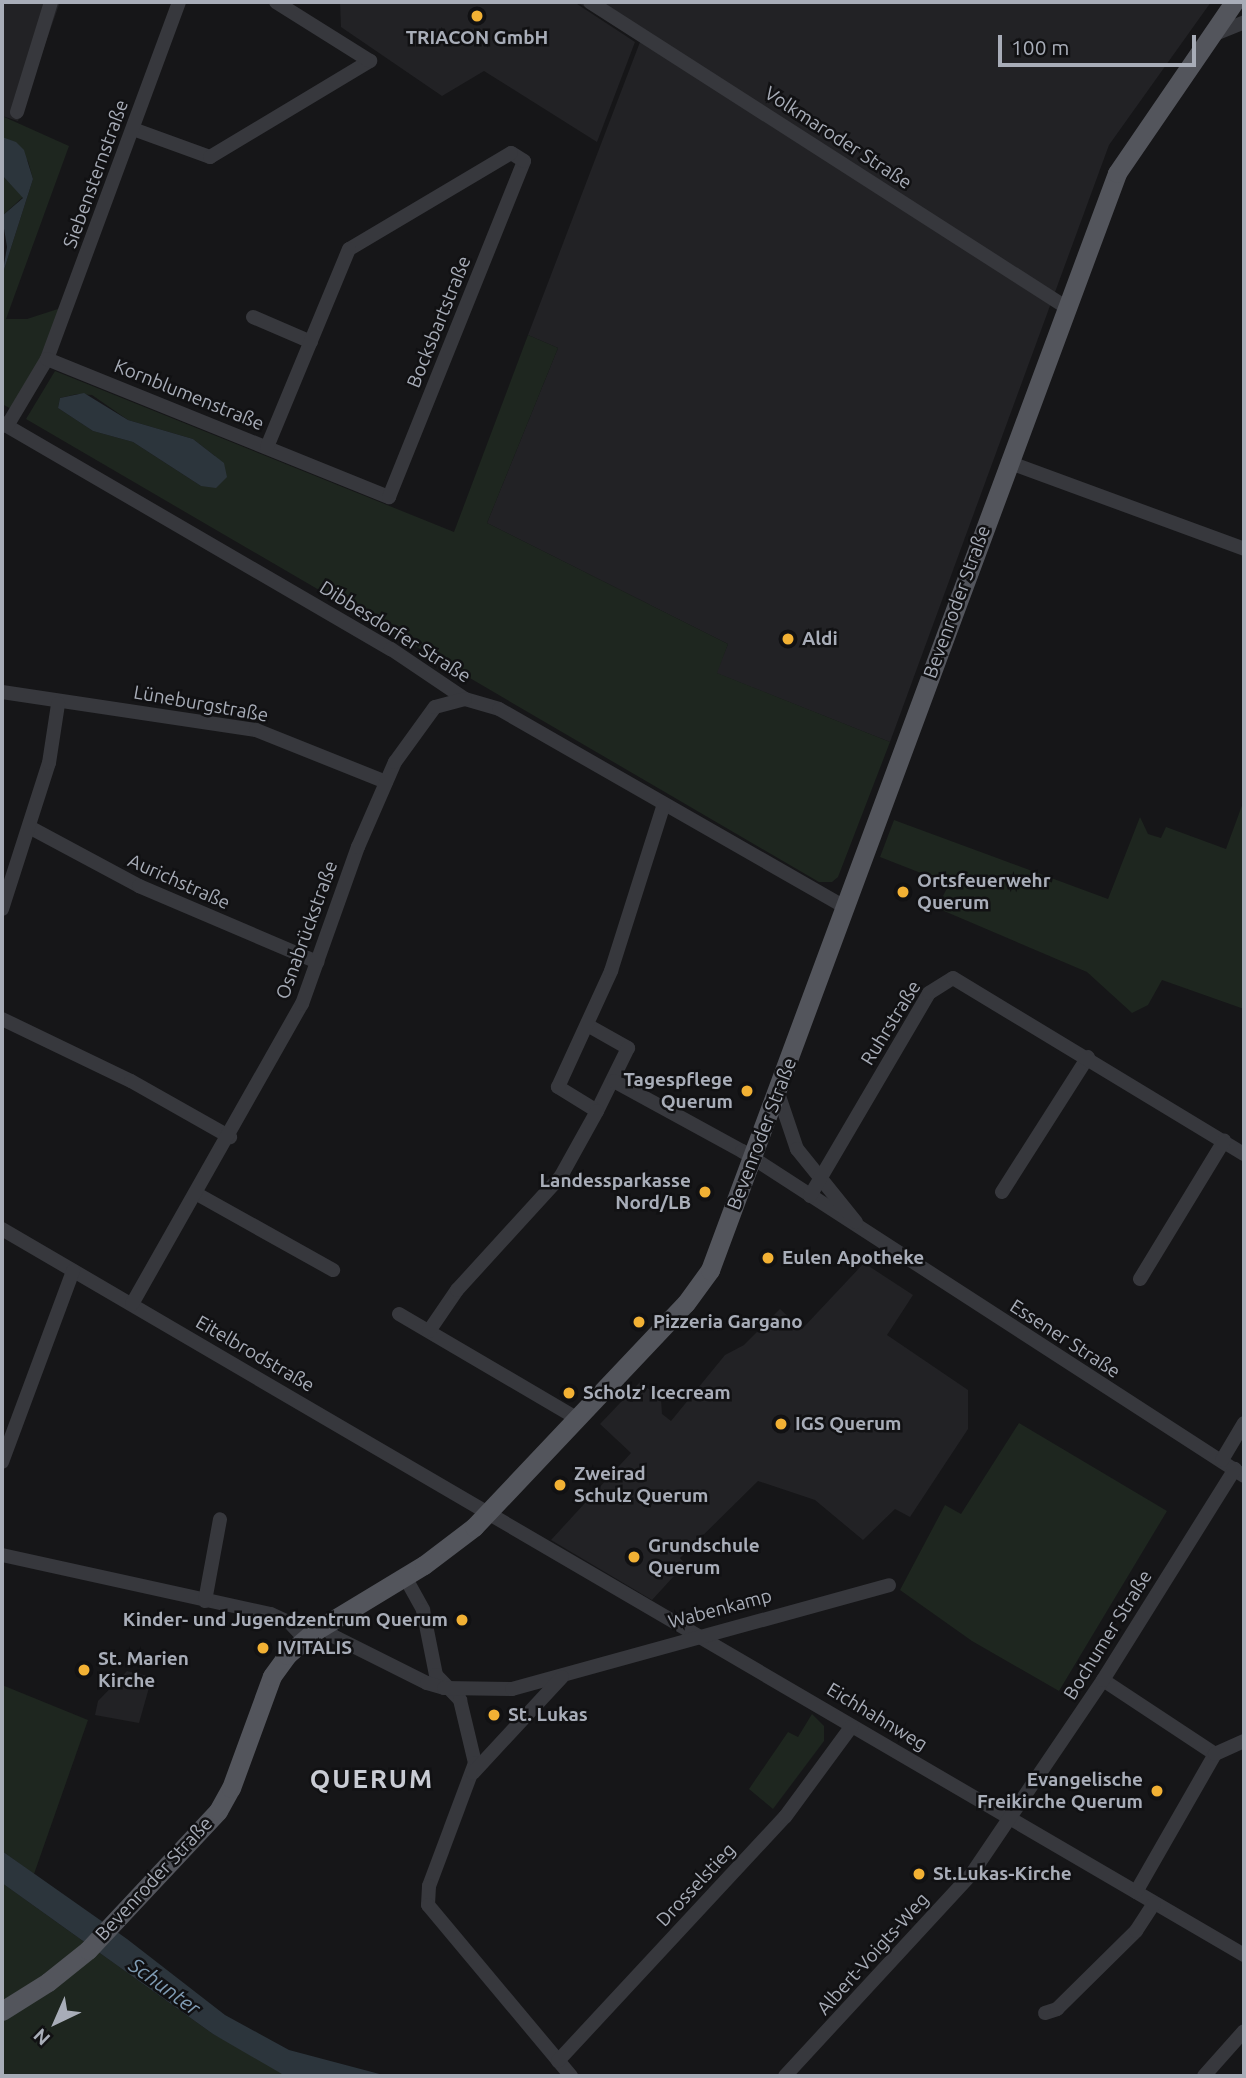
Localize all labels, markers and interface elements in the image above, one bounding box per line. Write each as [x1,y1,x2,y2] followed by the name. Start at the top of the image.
[469,8,485,24] marker: TRIACON GmbH
[1001,21,1199,65] scale bar
[406,27,548,49] place label: TRIACON GmbH
[1011,35,1069,59] text: 100 m
[760,82,916,194] street label: Volkmaroder Straße
[59,97,133,251] street label: Siebensternstraße
[402,253,476,391] street label: Bocksbartstraße
[111,355,267,435] street label: Kornblumenstraße
[919,523,995,681] street label: Bevenroder Straße
[315,576,475,688] street label: Dibbesdorfer Straße
[802,628,838,650] place label: Aldi
[780,631,796,647] marker: Aldi
[132,681,270,727] street label: Lüneburgstraße
[124,849,234,915] street label: Aurichstraße
[271,858,343,1002] street label: Osnabrückstraße
[917,870,1051,914] place label: Ortsfeuerwehr Querum
[895,884,911,900] marker: Ortsfeuerwehr Querum
[856,977,926,1069] street label: Ruhrstraße
[723,1055,801,1213] street label: Bevenroder Straße
[623,1069,733,1113] place label: Tagespflege Querum
[739,1083,755,1099] marker: Tagespflege Querum
[539,1170,691,1214] place label: Landessparkasse Nord/LB
[697,1184,713,1200] marker: Landessparkasse Nord/LB
[782,1247,924,1269] place label: Eulen Apotheke
[760,1250,776,1266] marker: Eulen Apotheke
[1006,1295,1124,1383] street label: Essener Straße
[192,1311,318,1397] street label: Eitelbrodstraße
[653,1311,803,1333] place label: Pizzeria Gargano
[631,1314,647,1330] marker: Pizzeria Gargano
[583,1382,731,1404] place label: Scholz’ Icecream
[561,1385,577,1401] marker: Scholz’ Icecream
[795,1413,901,1435] place label: IGS Querum
[773,1416,789,1432] marker: IGS Querum
[574,1463,708,1507] place label: Zweirad Schulz Querum
[552,1477,568,1493] marker: Zweirad Schulz Querum
[648,1535,760,1579] place label: Grundschule Querum
[626,1549,642,1565] marker: Grundschule Querum
[1059,1566,1157,1704] street label: Bochumer Straße
[666,1584,774,1634] street label: Wabenkamp
[123,1609,448,1631] place label: Kinder- und Jugendzentrum Querum
[454,1612,470,1628] marker: Kinder- und Jugendzentrum Querum
[277,1637,352,1659] place label: IVITALIS
[255,1640,271,1656] marker: IVITALIS
[98,1648,189,1692] place label: St. Marien Kirche
[76,1662,92,1678] marker: St. Marien Kirche
[823,1678,931,1756] street label: Eichhahnweg
[508,1704,588,1726] place label: St. Lukas
[486,1707,502,1723] marker: St. Lukas
[311,1763,433,1795] district label: QUERUM
[977,1769,1143,1813] place label: Evangelische Freikirche Querum
[1149,1783,1165,1799] marker: Evangelische Freikirche Querum
[91,1812,217,1946] street label: Bevenroder Straße
[652,1839,740,1931] street label: Drosselstieg
[933,1863,1072,1885] place label: St.Lukas-Kirche
[911,1866,927,1882] marker: St.Lukas-Kirche
[812,1888,934,2020] street label: Albert-Voigts-Weg
[125,1952,205,2020] water label: Schunter
[21,1987,91,2057] north arrow
[29,2024,54,2050] text: N

